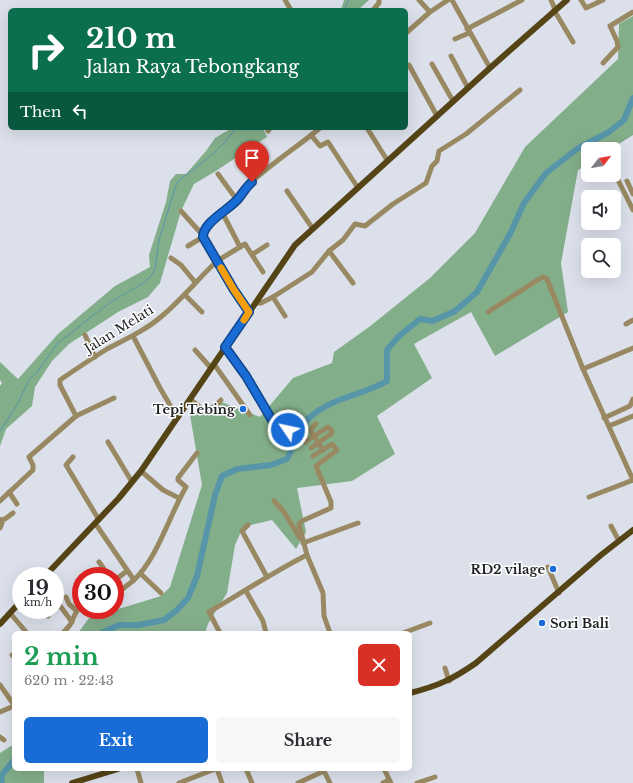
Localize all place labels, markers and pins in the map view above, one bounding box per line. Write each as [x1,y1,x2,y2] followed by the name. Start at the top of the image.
[235,141,269,182] pin
[153,401,236,418] place label: Tepi Tebing
[238,404,248,414] marker: Tepi Tebing
[471,561,545,578] place label: RD2 vilage
[548,564,558,574] marker: RD2 vilage
[550,615,609,632] place label: Sori Bali
[537,618,547,628] marker: Sori Bali

